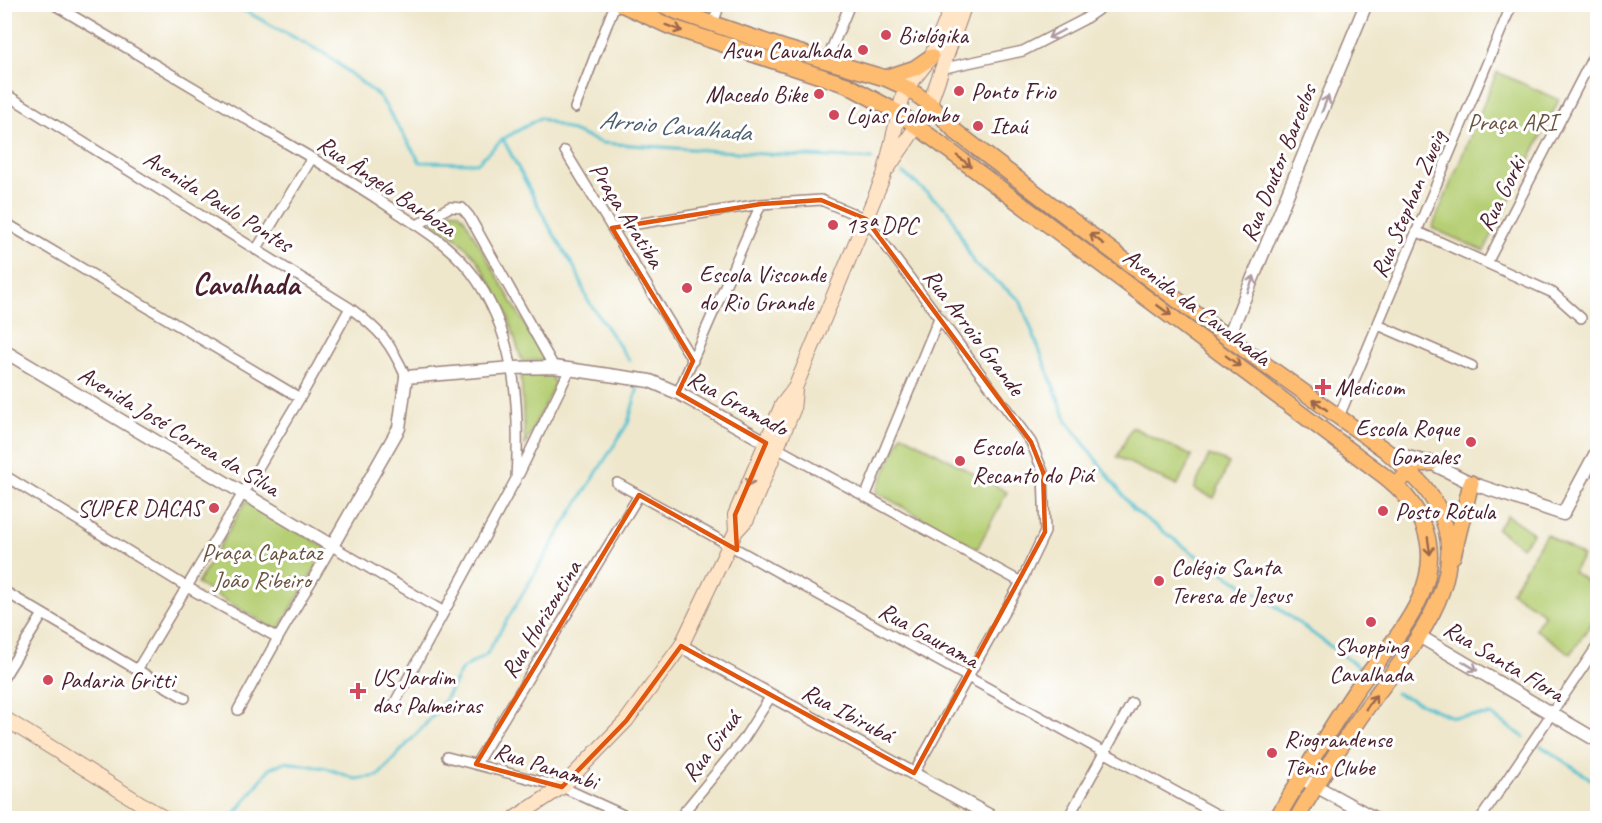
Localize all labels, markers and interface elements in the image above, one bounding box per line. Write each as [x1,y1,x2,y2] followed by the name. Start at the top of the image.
[898,20,969,50] place label: Biológika
[665,23,683,34] one-way arrow
[879,28,893,42] marker: Biológika
[1047,29,1065,40] one-way arrow
[722,35,852,65] place label: Asun Cavalhada
[856,43,870,57] marker: Asun Cavalhada
[971,76,1057,106] place label: Ponto Frio
[1233,78,1324,246] street label: Rua Doutor Barcelos
[705,79,809,109] place label: Macedo Bike
[952,84,966,98] marker: Ponto Frio
[812,87,826,101] marker: Macedo Bike
[1320,95,1331,114] one-way arrow
[846,100,961,130] place label: Lojas Colombo
[598,103,755,149] water label: Arroio Cavalhada
[1467,107,1562,137] park label: Praça ARI
[827,108,841,122] marker: Lojas Colombo
[990,111,1029,141] place label: Itaú
[971,119,985,133] marker: Itaú
[1364,125,1453,282] street label: Rua Stephan Zweig
[312,129,463,244] street label: Rua Ângelo Barboza
[138,143,300,260] street label: Avenida Paulo Pontes
[1470,150,1533,236] street label: Rua Gorki
[956,155,972,167] one-way arrow
[583,157,672,274] street label: Praça Aratiba
[845,210,920,240] place label: 13ª DPC
[826,218,840,232] marker: 13ª DPC
[1089,233,1105,246] one-way arrow
[1117,242,1278,373] street label: Avenida da Cavalhada
[699,259,828,317] place label: Escola Visconde do Rio Grande
[917,263,1033,403] street label: Rua Arroio Grande
[193,265,302,303] district label: Cavalhada
[1246,276,1257,294] one-way arrow
[680,281,694,295] marker: Escola Visconde do Rio Grande
[1155,304,1171,316] one-way arrow
[1225,355,1241,368] one-way arrow
[73,359,287,504] street label: Avenida José Correa da Silva
[683,363,796,444] street label: Rua Gramado
[1335,372,1405,402] place label: Medicom
[1316,380,1330,394] marker: Medicom
[1312,399,1328,411] one-way arrow
[1355,413,1462,471] place label: Escola Roque Gonzales
[972,432,1096,490] place label: Escola Recanto do Piá
[1464,435,1478,449] marker: Escola Roque Gonzales
[953,454,967,468] marker: Escola Recanto do Piá
[745,468,756,486] one-way arrow
[77,493,205,523] place label: SUPER DACAS
[1395,496,1497,526] place label: Posto Rótula
[207,501,221,515] marker: SUPER DACAS
[1376,504,1390,518] marker: Posto Rótula
[1424,536,1435,555] one-way arrow
[202,537,324,595] park label: Praça Capataz João Ribeiro
[1171,552,1293,610] place label: Colégio Santa Teresa de Jesus
[494,553,589,683] street label: Rua Horizontina
[1152,574,1166,588] marker: Colégio Santa Teresa de Jesus
[874,595,986,676] street label: Rua Gaurama
[1438,613,1572,710] street label: Rua Santa Flora
[1364,615,1378,629] marker: Shopping Cavalhada
[1329,631,1414,689] place label: Shopping Cavalhada
[1461,660,1478,672] one-way arrow
[372,662,484,720] place label: US Jardim das Palmeiras
[60,665,178,695] place label: Padaria Gritti
[41,673,55,687] marker: Padaria Gritti
[797,676,901,751] street label: Rua Ibirubá
[349,682,367,700] marker: US Jardim das Palmeiras
[1364,694,1377,710] one-way arrow
[675,703,749,787] street label: Rua Giruá
[1284,724,1394,782] place label: Riograndense Tênis Clube
[490,735,604,798] street label: Rua Panambi
[1265,746,1279,760] marker: Riograndense Tênis Clube

